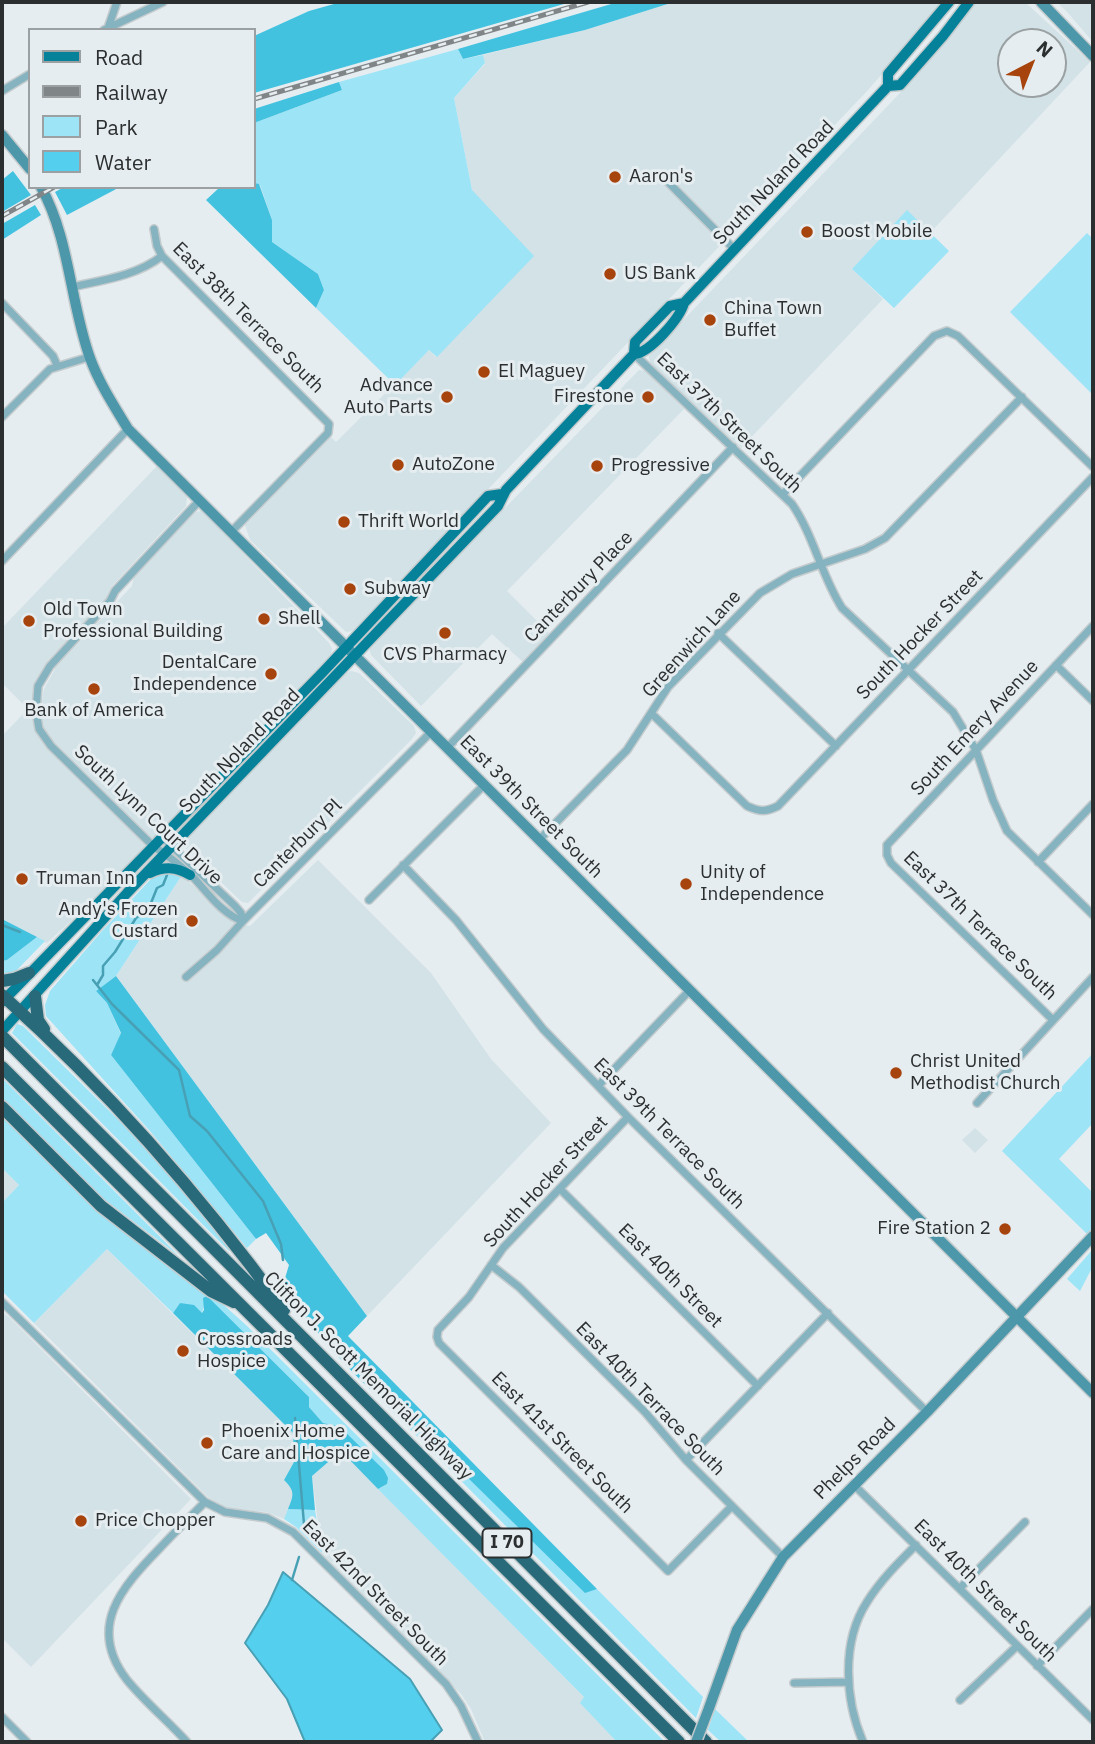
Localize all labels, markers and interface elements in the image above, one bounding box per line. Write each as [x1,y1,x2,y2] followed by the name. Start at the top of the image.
[28,28,256,189] legend
[997,28,1067,98] north arrow
[1032,35,1058,62] text: N
[95,43,143,71] text: Road
[95,78,168,106] text: Railway
[95,113,138,141] text: Park
[709,116,839,250] street label: South Noland Road
[95,148,151,176] text: Water
[629,166,693,188] place label: Aaron's
[607,169,623,185] marker: Aaron's
[821,221,932,243] place label: Boost Mobile
[799,224,815,240] marker: Boost Mobile
[168,238,328,398] street label: East 38th Terrace South
[624,263,696,285] place label: US Bank
[602,266,618,282] marker: US Bank
[724,298,822,342] place label: China Town Buffet
[702,312,718,328] marker: China Town Buffet
[652,348,806,498] street label: East 37th Street South
[498,361,585,383] place label: El Maguey
[476,364,492,380] marker: El Maguey
[344,375,433,419] place label: Advance Auto Parts
[554,386,634,408] place label: Firestone
[439,389,455,405] marker: Advance Auto Parts
[640,389,656,405] marker: Firestone
[412,454,495,476] place label: AutoZone
[611,455,710,477] place label: Progressive
[390,457,406,473] marker: AutoZone
[589,458,605,474] marker: Progressive
[358,511,459,533] place label: Thrift World
[336,514,352,530] marker: Thrift World
[520,526,638,648] street label: Canterbury Place
[852,565,988,705] street label: South Hocker Street
[364,578,431,600] place label: Subway
[342,581,358,597] marker: Subway
[638,586,746,702] street label: Greenwich Lane
[43,599,222,643] place label: Old Town Professional Building
[278,608,321,630] place label: Shell
[256,611,272,627] marker: Shell
[21,613,37,629] marker: Old Town Professional Building
[437,625,453,641] marker: CVS Pharmacy
[383,644,507,666] place label: CVS Pharmacy
[133,652,257,696] place label: DentalCare Independence
[906,655,1044,801] street label: South Emery Avenue
[263,666,279,682] marker: DentalCare Independence
[86,681,102,697] marker: Bank of America
[175,684,305,818] street label: South Noland Road
[24,700,164,722] place label: Bank of America
[455,731,607,883] street label: East 39th Street South
[69,740,227,890] street label: South Lynn Court Drive
[249,795,347,893] street label: Canterbury Pl
[898,847,1062,1005] street label: East 37th Terrace South
[700,862,824,906] place label: Unity of Independence
[36,868,135,890] place label: Truman Inn
[14,871,30,887] marker: Truman Inn
[678,876,694,892] marker: Unity of Independence
[58,899,178,943] place label: Andy's Frozen Custard
[184,913,200,929] marker: Andy's Frozen Custard
[910,1051,1061,1095] place label: Christ United Methodist Church
[589,1054,749,1214] street label: East 39th Terrace South
[888,1065,904,1081] marker: Christ United Methodist Church
[479,1111,613,1253] street label: South Hocker Street
[877,1218,991,1240] place label: Fire Station 2
[613,1219,727,1333] street label: East 40th Street
[997,1221,1013,1237] marker: Fire Station 2
[259,1267,477,1485] street label: Clifton J. Scott Memorial Highway
[571,1317,729,1481] street label: East 40th Terrace South
[197,1329,293,1373] place label: Crossroads Hospice
[175,1343,191,1359] marker: Crossroads Hospice
[486,1367,638,1519] street label: East 41st Street South
[809,1413,901,1505] street label: Phelps Road
[221,1421,370,1465] place label: Phoenix Home Care and Hospice
[199,1435,215,1451] marker: Phoenix Home Care and Hospice
[95,1510,215,1532] place label: Price Chopper
[73,1513,89,1529] marker: Price Chopper
[297,1515,453,1671] street label: East 42nd Street South
[909,1515,1061,1667] street label: East 40th Street South
[482,1528,532,1558] road number: I 70

